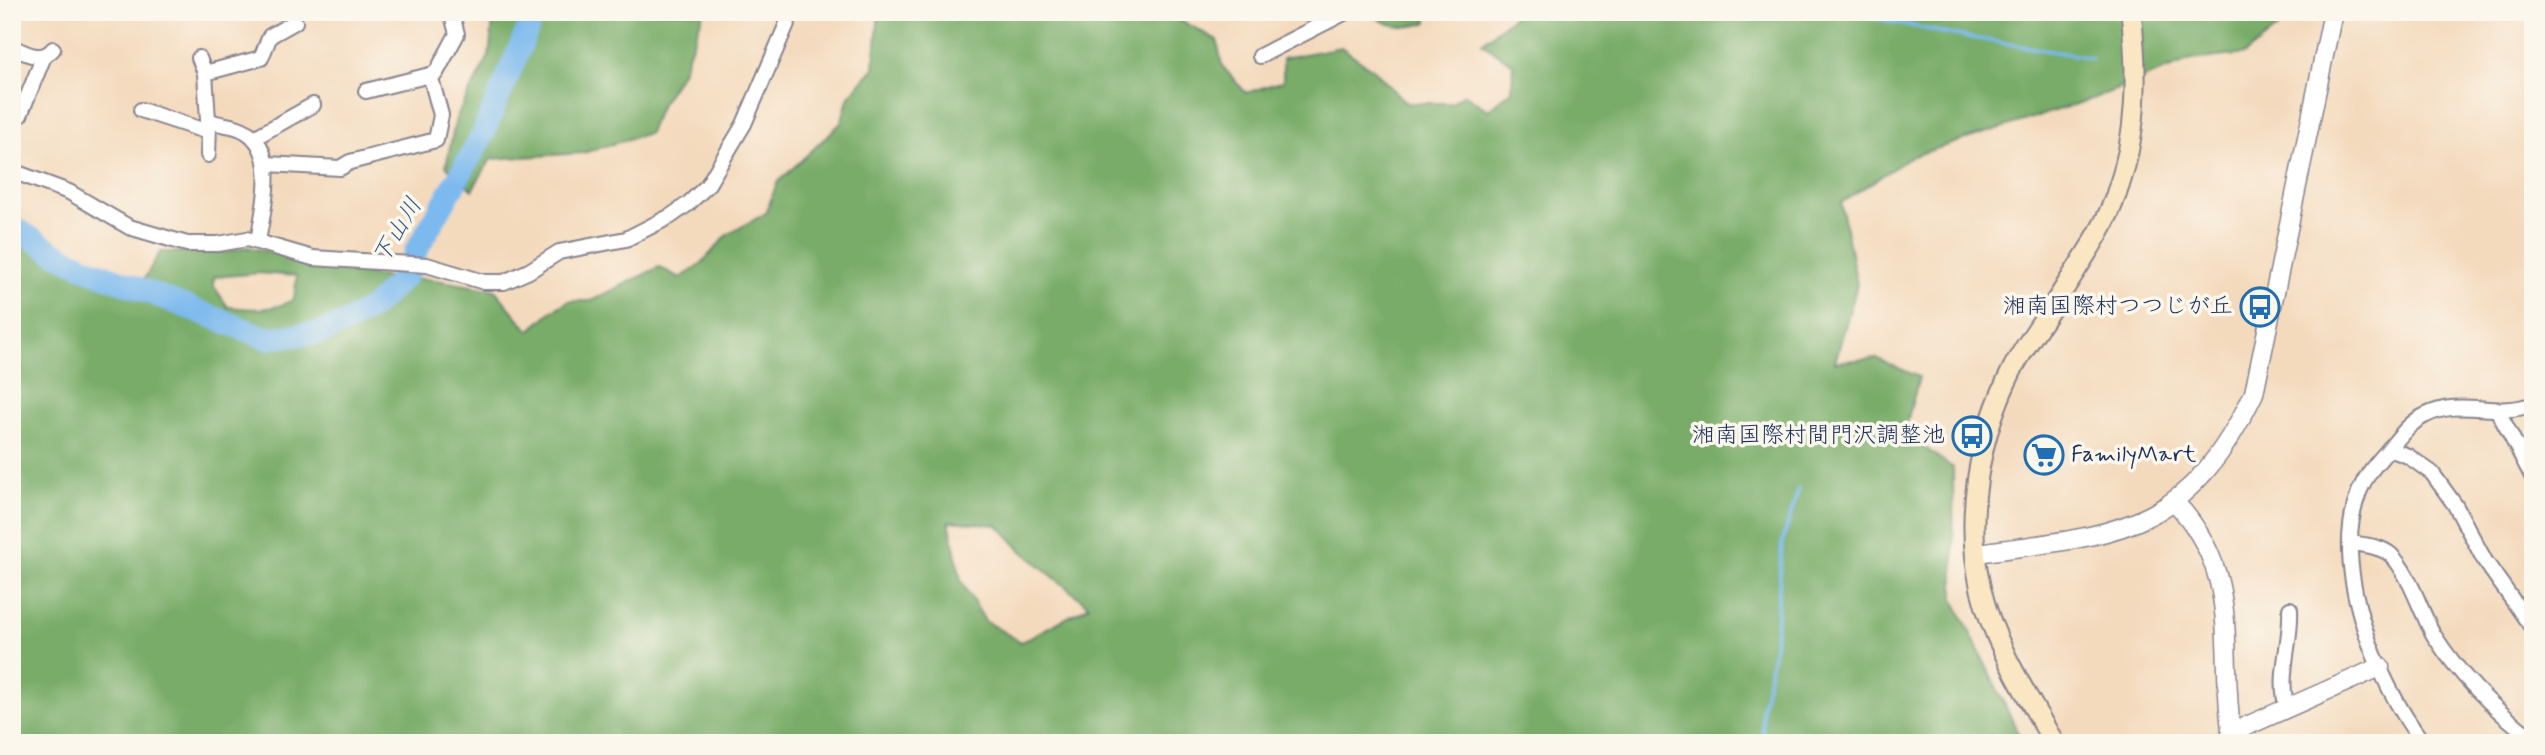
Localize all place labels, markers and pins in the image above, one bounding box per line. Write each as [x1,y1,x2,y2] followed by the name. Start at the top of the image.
[2239,286,2281,328] bus stop icon: 湘南国際村つつじが丘
[2003,292,2233,322] place label: 湘南国際村つつじが丘
[1951,415,1993,457] bus stop icon: 湘南国際村間門沢調整池
[1692,421,1945,451] place label: 湘南国際村間門沢調整池
[2023,434,2065,476] supermarket icon: FamilyMart
[2071,440,2197,470] place label: FamilyMart

